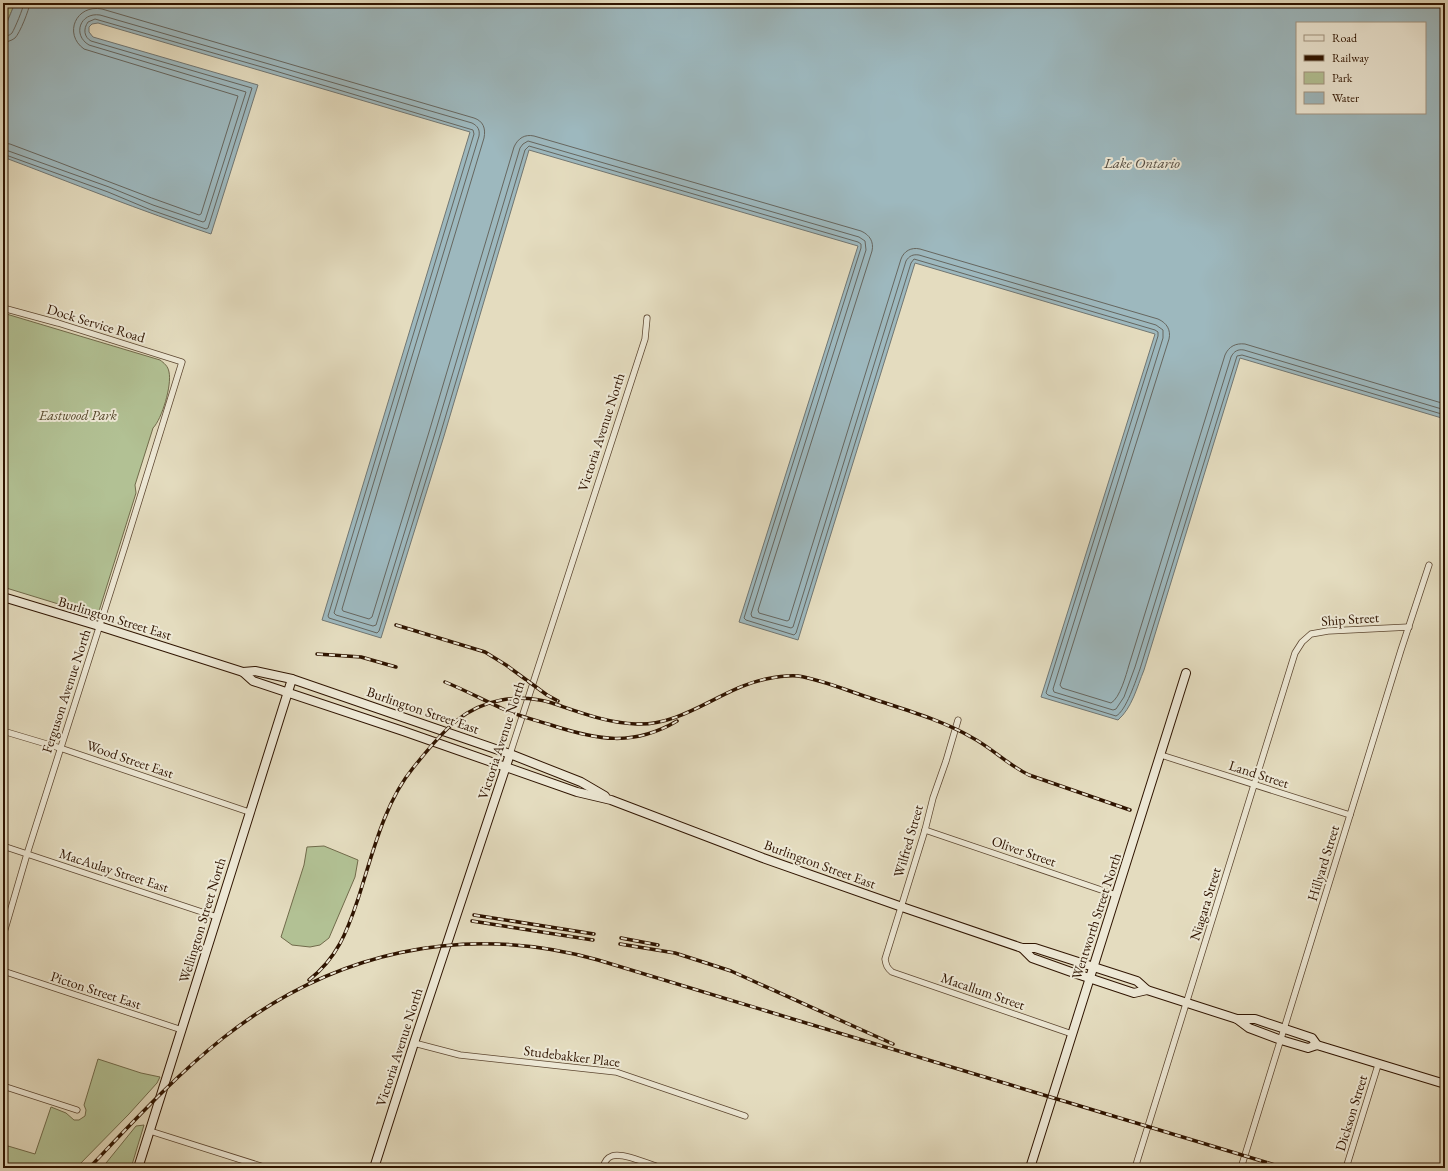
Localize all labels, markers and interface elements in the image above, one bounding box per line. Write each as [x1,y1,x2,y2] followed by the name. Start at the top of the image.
[1296,22,1426,114] legend
[1332,30,1358,46] text: Road
[1332,50,1370,66] text: Railway
[1332,70,1353,86] text: Park
[1332,90,1359,106] text: Water
[1103,153,1180,172] water label: Lake Ontario
[45,300,148,347] street label: Dock Service Road
[573,371,629,493] street label: Victoria Avenue North
[38,406,118,424] park label: Eastwood Park
[56,592,174,644] street label: Burlington Street East
[1320,608,1380,630] street label: Ship Street
[37,627,95,755] street label: Ferguson Avenue North
[473,679,529,801] street label: Victoria Avenue North
[364,682,482,738] street label: Burlington Street East
[84,736,176,782] street label: Wood Street East
[1227,756,1292,792] street label: Land Street
[889,802,927,879] street label: Wilfred Street
[1303,822,1343,903] street label: Hillyard Street
[989,832,1059,871] street label: Oliver Street
[762,835,879,893] street label: Burlington Street East
[57,844,172,896] street label: MacAulay Street East
[1067,851,1125,981] street label: Wentworth Street North
[174,855,230,985] street label: Wellington Street North
[1185,865,1225,943] street label: Niagara Street
[49,967,144,1013] street label: Picton Street East
[939,968,1028,1014] street label: Macallum Street
[371,986,427,1108] street label: Victoria Avenue North
[523,1041,622,1071] street label: Studebakker Place
[1331,1072,1371,1153] street label: Dickson Street

